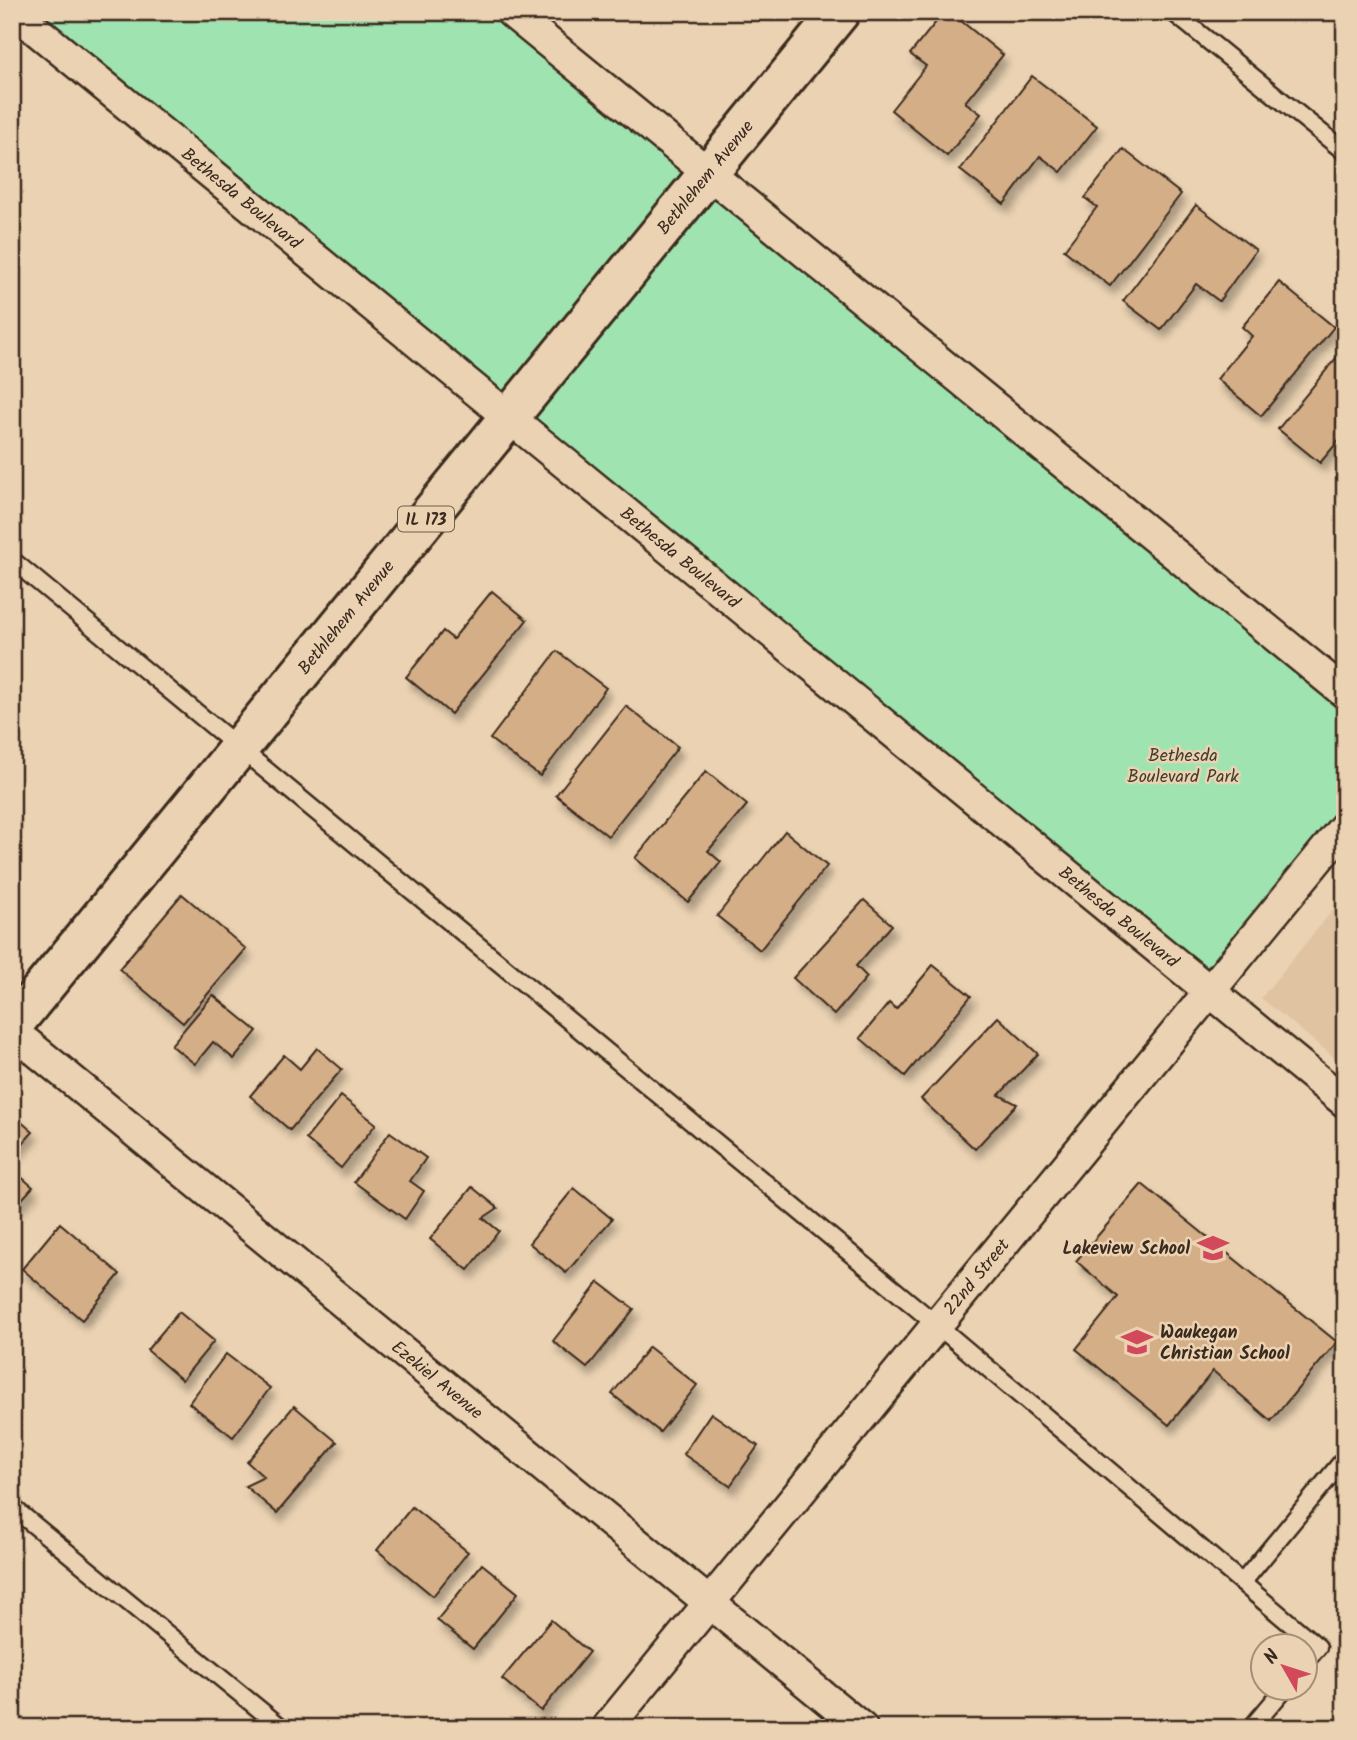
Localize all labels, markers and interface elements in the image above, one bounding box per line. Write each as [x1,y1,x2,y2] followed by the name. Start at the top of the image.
[651,114,762,242] street label: Bethlehem Avenue
[174,141,308,258] street label: Bethesda Boulevard
[613,500,747,618] street label: Bethesda Boulevard
[398,506,454,532] road number: IL 173
[291,554,403,682] street label: Bethlehem Avenue
[1127,742,1239,792] park label: Bethesda Boulevard Park
[1051,860,1185,977] street label: Bethesda Boulevard
[1196,1231,1230,1265] school or university icon: Lakeview School
[937,1232,1018,1323] street label: 22nd Street
[1062,1235,1190,1264] place label: Lakeview School
[1160,1319,1290,1369] place label: Waukegan Christian School
[1120,1325,1154,1359] school or university icon: Waukegan Christian School
[384,1334,489,1428] street label: Ezekiel Avenue
[1248,1632,1318,1702] north arrow
[1257,1643,1288,1672] text: N

